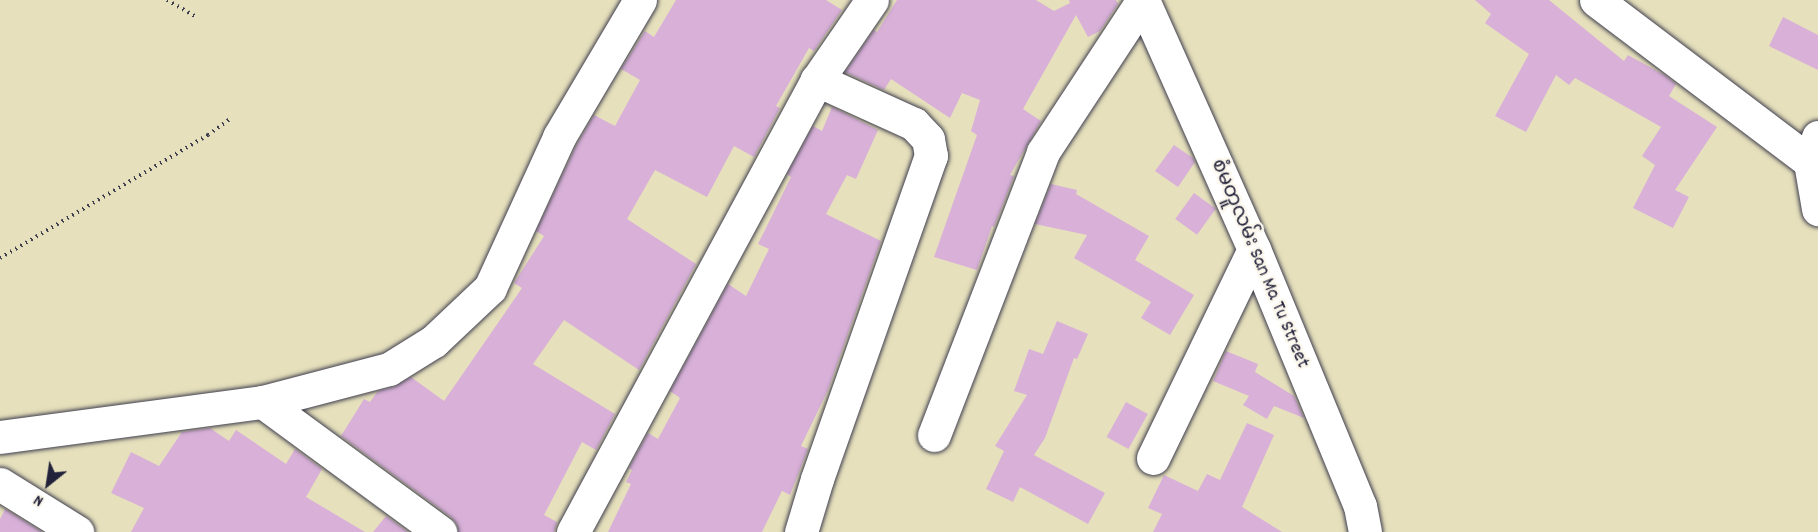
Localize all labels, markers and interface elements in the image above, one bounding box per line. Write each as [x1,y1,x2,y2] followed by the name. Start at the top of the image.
[1204,156,1314,372] street label: စံမတူလမ်း San Ma Tu Street
[18,454,78,514] north arrow
[30,488,48,512] text: N

